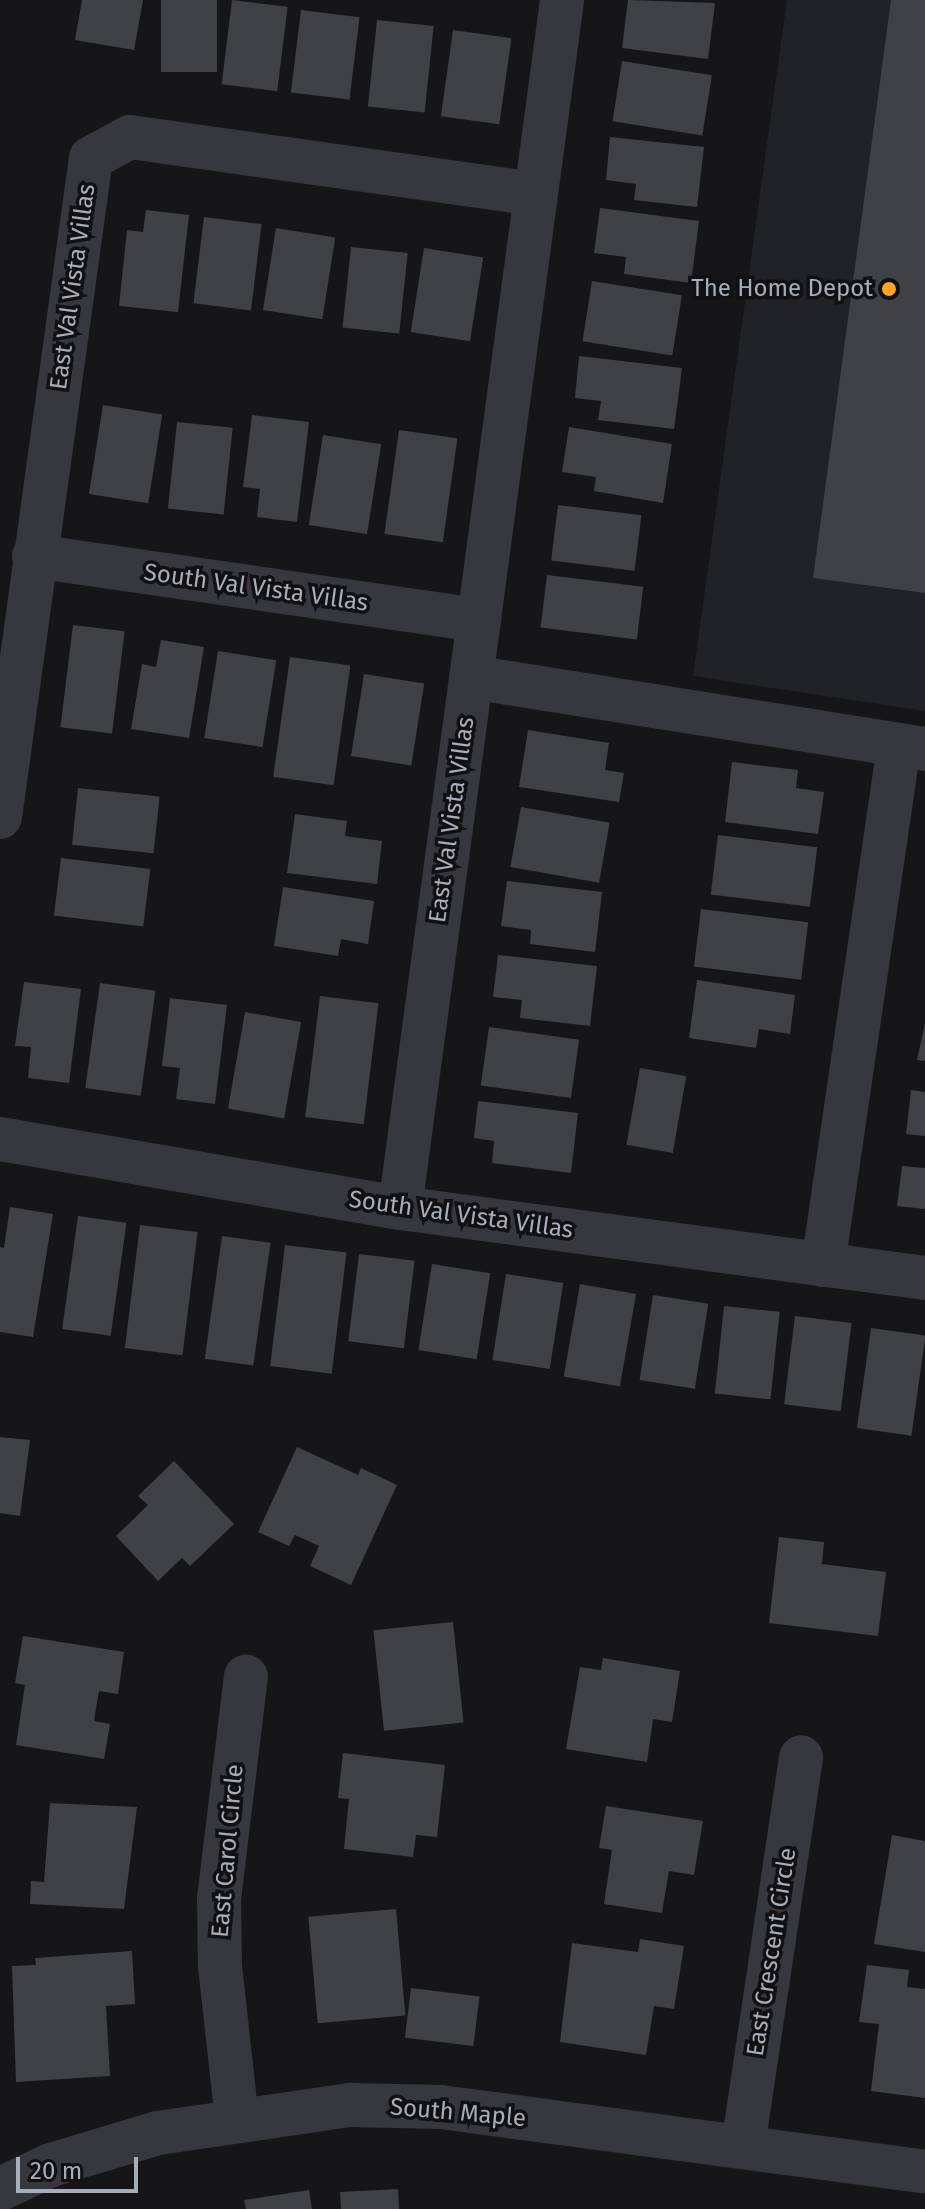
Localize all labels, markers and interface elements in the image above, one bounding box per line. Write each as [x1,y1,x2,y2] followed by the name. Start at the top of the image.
[44,182,102,392] street label: East Val Vista Villas
[691,275,873,303] place label: The Home Depot
[880,280,898,298] marker: The Home Depot
[142,558,370,618] street label: South Val Vista Villas
[423,715,481,925] street label: East Val Vista Villas
[347,1185,575,1245] street label: South Val Vista Villas
[206,1763,250,1939] street label: East Carol Circle
[741,1846,803,2058] street label: East Crescent Circle
[389,2093,527,2133] street label: South Maple
[20,2141,142,2191] scale bar
[30,2157,82,2185] text: 20 m

